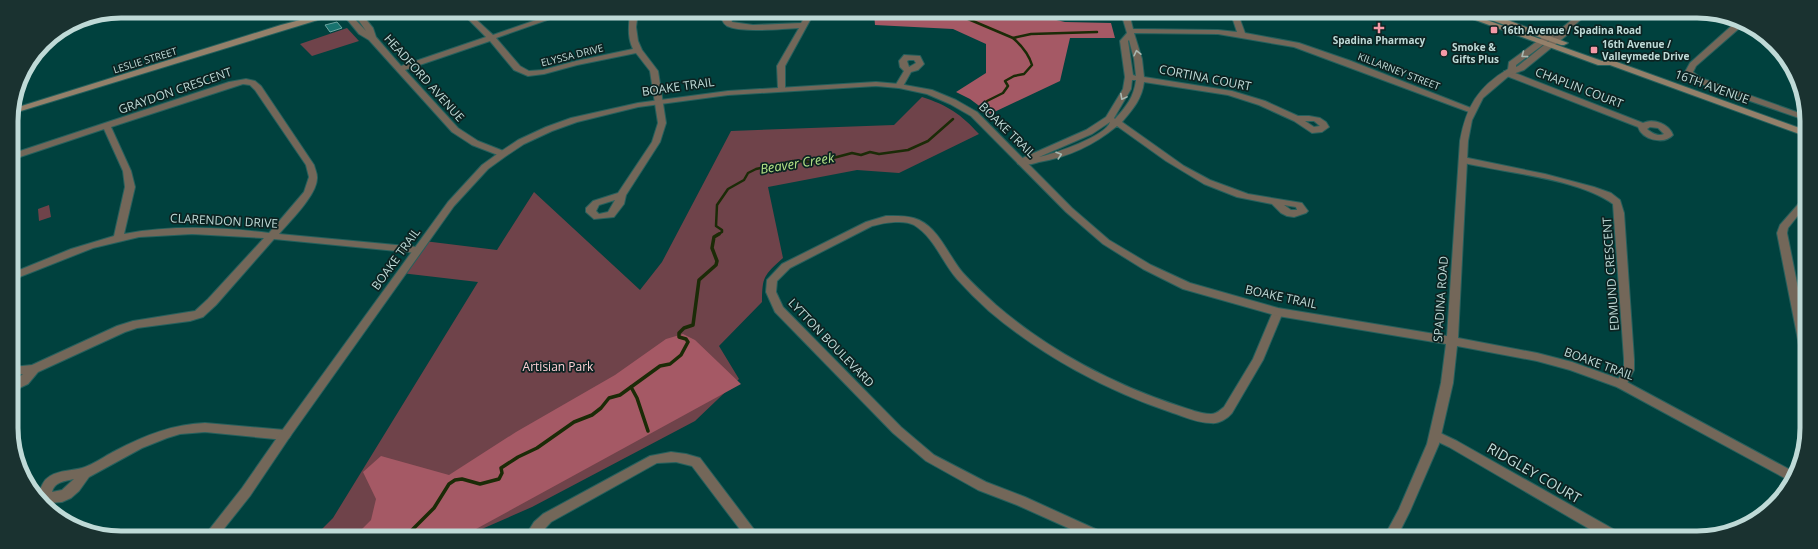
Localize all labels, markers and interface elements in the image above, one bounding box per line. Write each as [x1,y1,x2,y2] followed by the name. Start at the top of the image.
[1374,23,1384,33] marker: Spadina Pharmacy
[1502,23,1641,37] place label: 16th Avenue / Spadina Road
[1489,25,1499,35] marker: 16th Avenue / Spadina Road
[380,30,468,125] street label: HEADFORD AVENUE
[1333,33,1426,47] place label: Spadina Pharmacy
[1602,37,1689,63] place label: 16th Avenue / Valleymede Drive
[539,40,605,70] street label: ELYSSA DRIVE
[1452,40,1499,66] place label: Smoke & Gifts Plus
[111,43,179,76] street label: LESLIE STREET
[1589,45,1599,55] marker: 16th Avenue / Valleymede Drive
[1439,48,1449,58] marker: Smoke & Gifts Plus
[1133,49,1141,56] one-way arrow
[1356,49,1443,93] street label: KILLARNEY STREET
[1521,50,1528,57] one-way arrow
[1158,60,1253,95] street label: CORTINA COURT
[116,63,234,118] street label: GRAYDON CRESCENT
[1533,63,1626,112] street label: CHAPLIN COURT
[1673,65,1752,108] street label: 16TH AVENUE
[641,73,715,100] street label: BOAKE TRAIL
[1120,93,1127,101] one-way arrow
[975,98,1040,161] street label: BOAKE TRAIL
[759,148,836,178] water label: Beaver Creek
[1055,151,1062,159] one-way arrow
[170,209,278,232] street label: CLARENDON DRIVE
[1598,216,1623,331] street label: EDMUND CRESCENT
[367,224,424,293] street label: BOAKE TRAIL
[1429,255,1452,343] street label: SPADINA ROAD
[1244,281,1319,312] street label: BOAKE TRAIL
[784,295,878,391] street label: LYTTON BOULEVARD
[1562,343,1636,384] street label: BOAKE TRAIL
[523,358,594,375] park label: Artisian Park
[1484,438,1585,507] street label: RIDGLEY COURT

